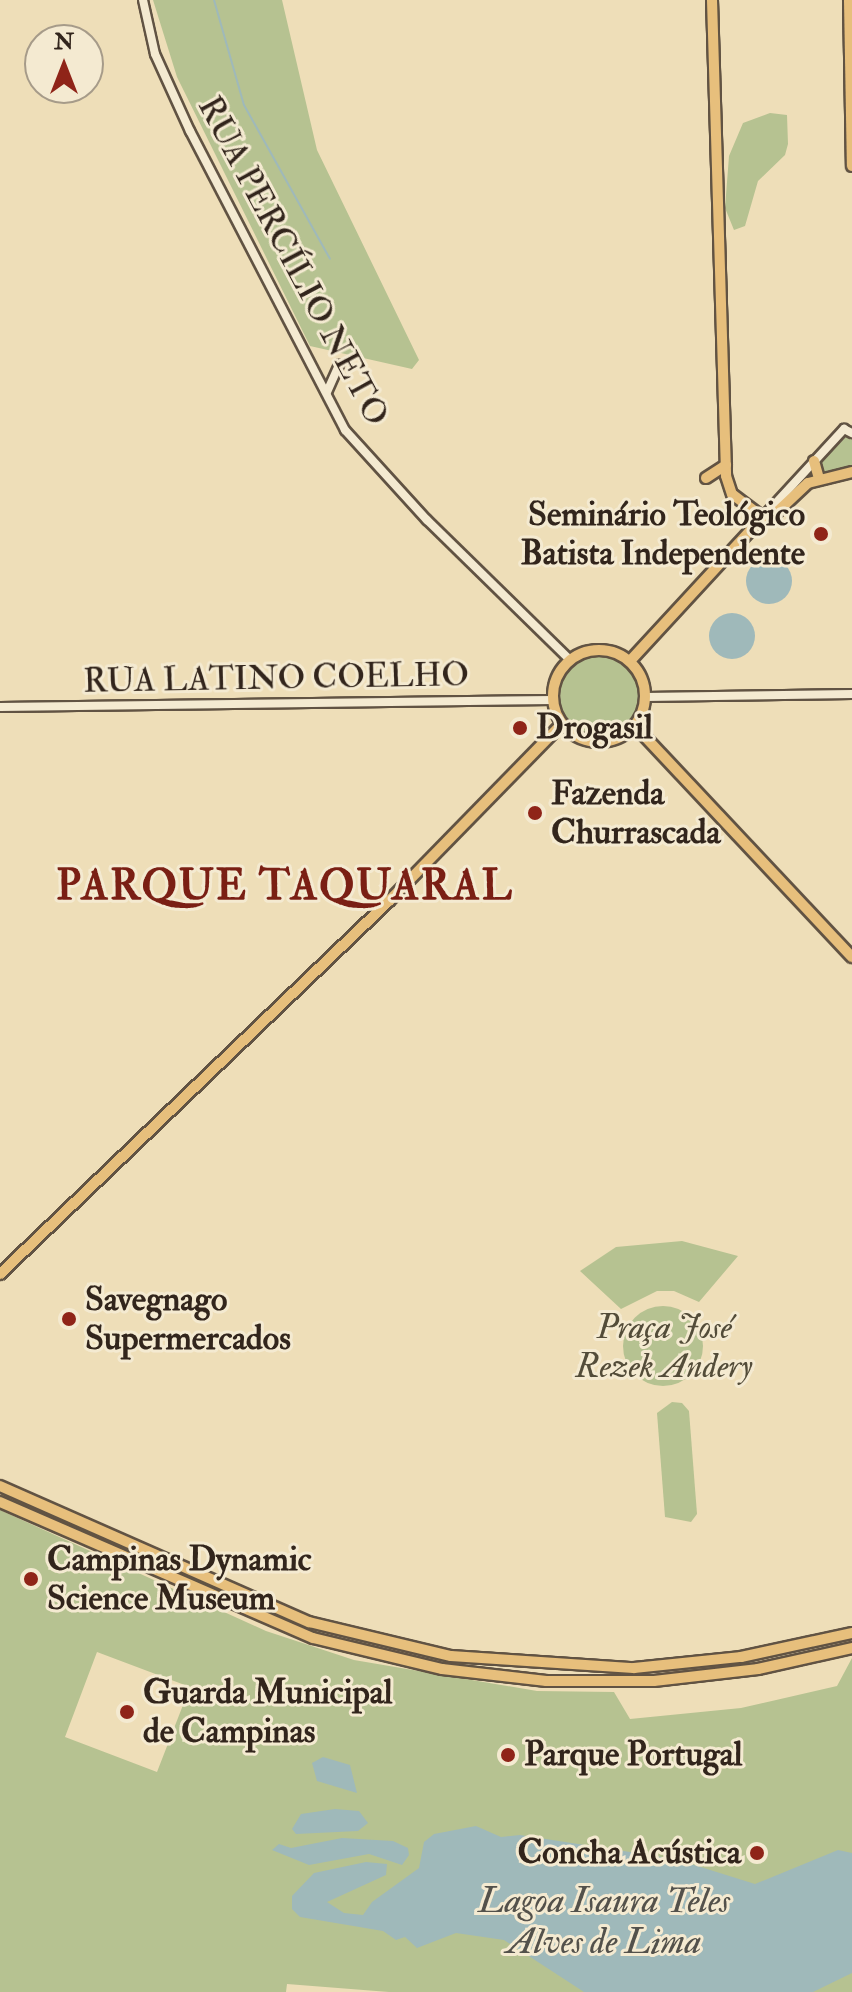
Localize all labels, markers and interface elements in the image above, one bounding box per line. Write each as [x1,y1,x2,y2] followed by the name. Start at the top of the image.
[24,24,104,104] north arrow
[54,28,74,56] text: N
[189,89,397,433] street label: RUA PERCÍLIO NETO
[520,494,805,574] place label: Seminário Teológico Batista Independente
[812,525,830,543] marker: Seminário Teológico Batista Independente
[83,654,469,702] street label: RUA LATINO COELHO
[536,708,653,748] place label: Drogasil
[511,719,529,737] marker: Drogasil
[551,773,720,852] place label: Fazenda Churrascada
[526,804,544,822] marker: Fazenda Churrascada
[56,861,514,911] district label: PARQUE TAQUARAL
[85,1279,291,1358] place label: Savegnago Supermercados
[575,1307,753,1386] park label: Praça José Rezek Andery
[60,1310,78,1328] marker: Savegnago Supermercados
[47,1539,312,1618] place label: Campinas Dynamic Science Museum
[22,1570,40,1588] marker: Campinas Dynamic Science Museum
[143,1672,392,1752] place label: Guarda Municipal de Campinas
[118,1703,136,1721] marker: Guarda Municipal de Campinas
[524,1735,742,1775] place label: Parque Portugal
[499,1746,517,1764] marker: Parque Portugal
[517,1833,741,1873] place label: Concha Acústica
[748,1844,766,1862] marker: Concha Acústica
[478,1878,730,1963] water label: Lagoa Isaura Teles Alves de Lima

